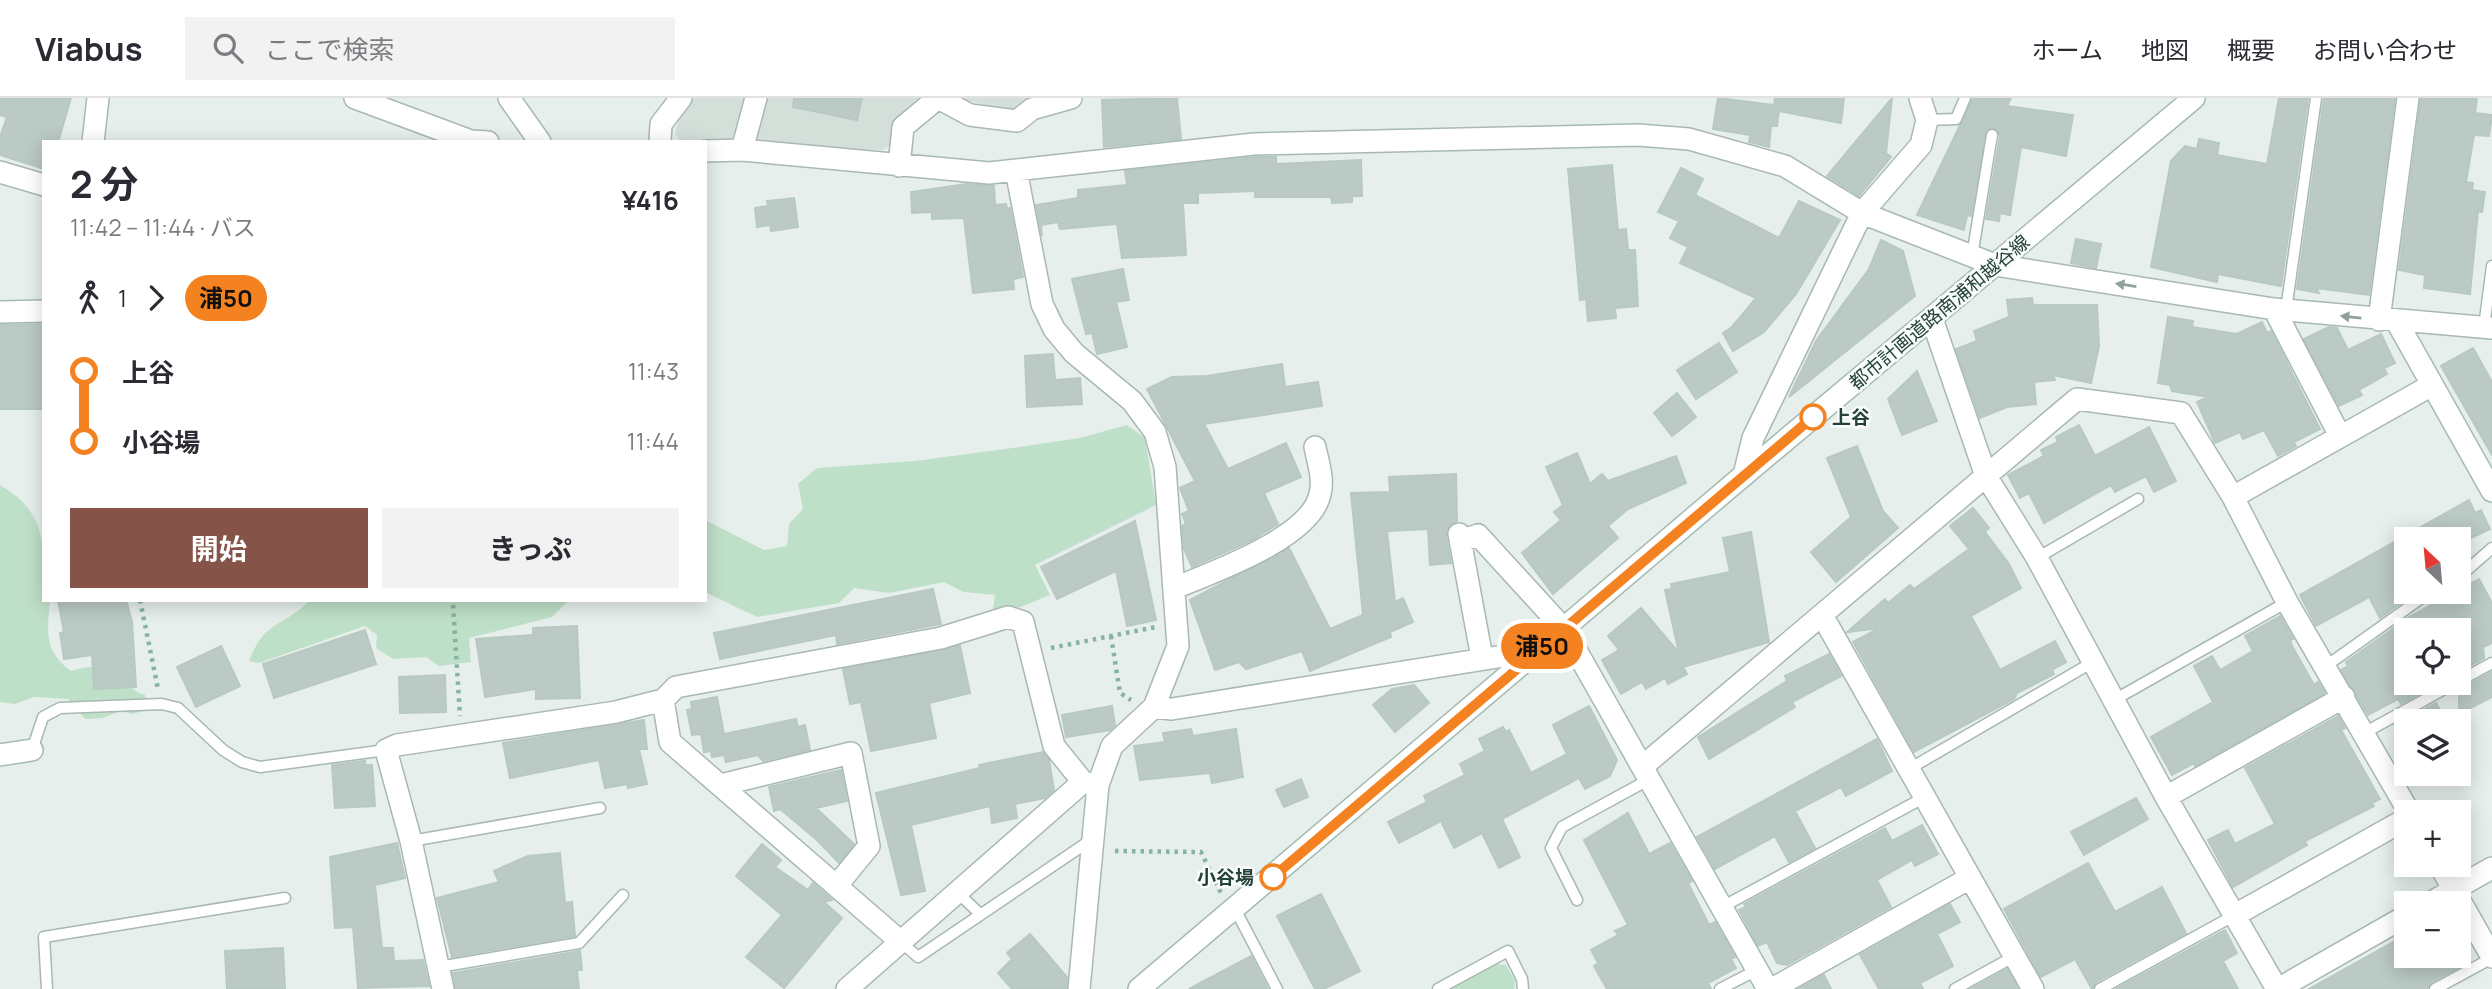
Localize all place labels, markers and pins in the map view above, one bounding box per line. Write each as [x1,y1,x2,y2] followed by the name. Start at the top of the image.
[1800,404,1826,430] marker: 上谷
[1832,404,1870,430] place label: 上谷
[1197,864,1254,890] place label: 小谷場
[1260,864,1286,890] marker: 小谷場

